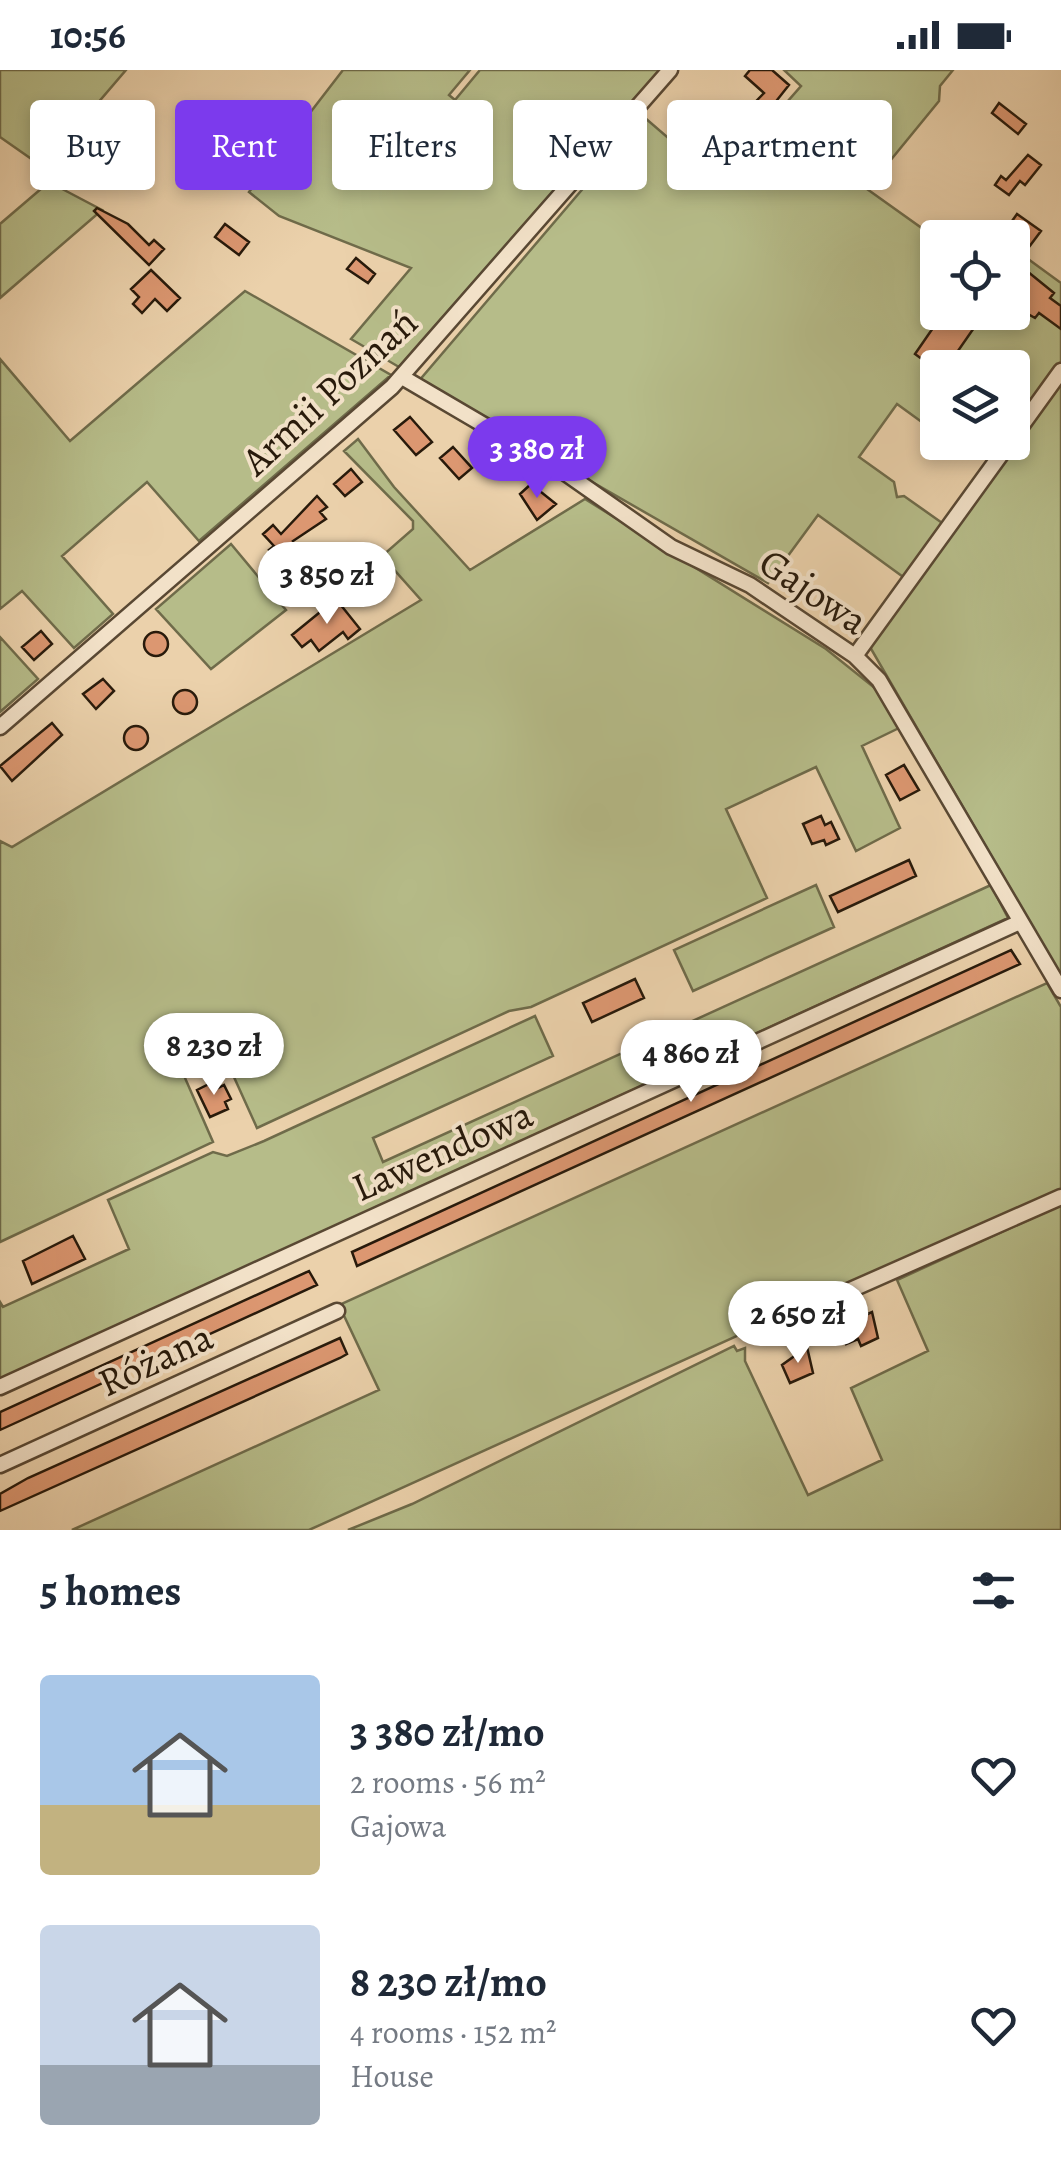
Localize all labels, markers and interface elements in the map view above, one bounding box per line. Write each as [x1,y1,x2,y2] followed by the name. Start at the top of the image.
[50,9,126,61] text: 10:56
[30,100,155,190] chip: Buy
[175,100,312,190] chip: Rent
[332,100,493,190] chip: Filters
[513,100,647,190] chip: New
[667,100,892,190] chip: Apartment
[920,220,1030,460] map controls
[920,220,1030,330] button: locate
[228,295,430,488] street label: Armii Poznań
[920,350,1030,460] button: layers
[434,416,640,501] pin: 3 380 zł
[490,426,584,470] text: 3 380 zł
[748,535,879,648] street label: Gajowa
[224,542,430,627] pin: 3 850 zł
[280,552,374,596] text: 3 850 zł
[111,1013,317,1098] pin: 8 230 zł
[588,1020,794,1105] pin: 4 860 zł
[166,1023,262,1067] text: 8 230 zł
[643,1030,739,1074] text: 4 860 zł
[343,1086,542,1215] street label: Lawendowa
[695,1281,901,1366] pin: 2 650 zł
[750,1291,846,1335] text: 2 650 zł
[89,1309,222,1410] street label: Różana
[40,1562,181,1619] text: 5 homes
[966,1563,1021,1618] icon: filters
[350,1703,545,1760] text: 3 380 zł/mo
[120,1715,240,1835] icon: home
[966,1748,1021,1803] icon: heart
[350,1760,546,1804] text: 2 rooms · 56 m²
[350,1804,446,1848] text: Gajowa
[350,1953,547,2010] text: 8 230 zł/mo
[120,1965,240,2085] icon: home
[966,1998,1021,2053] icon: heart
[350,2010,557,2054] text: 4 rooms · 152 m²
[350,2054,434,2098] text: House

